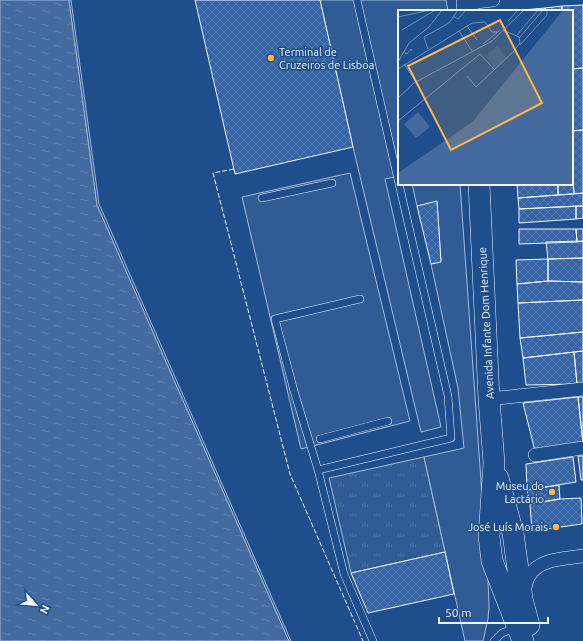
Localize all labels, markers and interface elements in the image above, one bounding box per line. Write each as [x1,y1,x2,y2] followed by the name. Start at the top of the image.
[398,10,573,185] inset map
[279,46,374,71] place label: Terminal de Cruzeiros de Lisboa
[266,53,276,63] marker: Terminal de Cruzeiros de Lisboa
[476,247,496,399] street label: Avenida Infante Dom Henrique
[496,480,544,505] place label: Museu do Lactário
[547,487,557,497] marker: Museu do Lactário
[468,521,548,533] place label: José Luís Morais
[551,522,561,532] marker: José Luís Morais
[16,585,56,625] north arrow
[439,599,548,625] scale bar
[38,603,52,616] text: N
[445,606,472,619] text: 50 m

